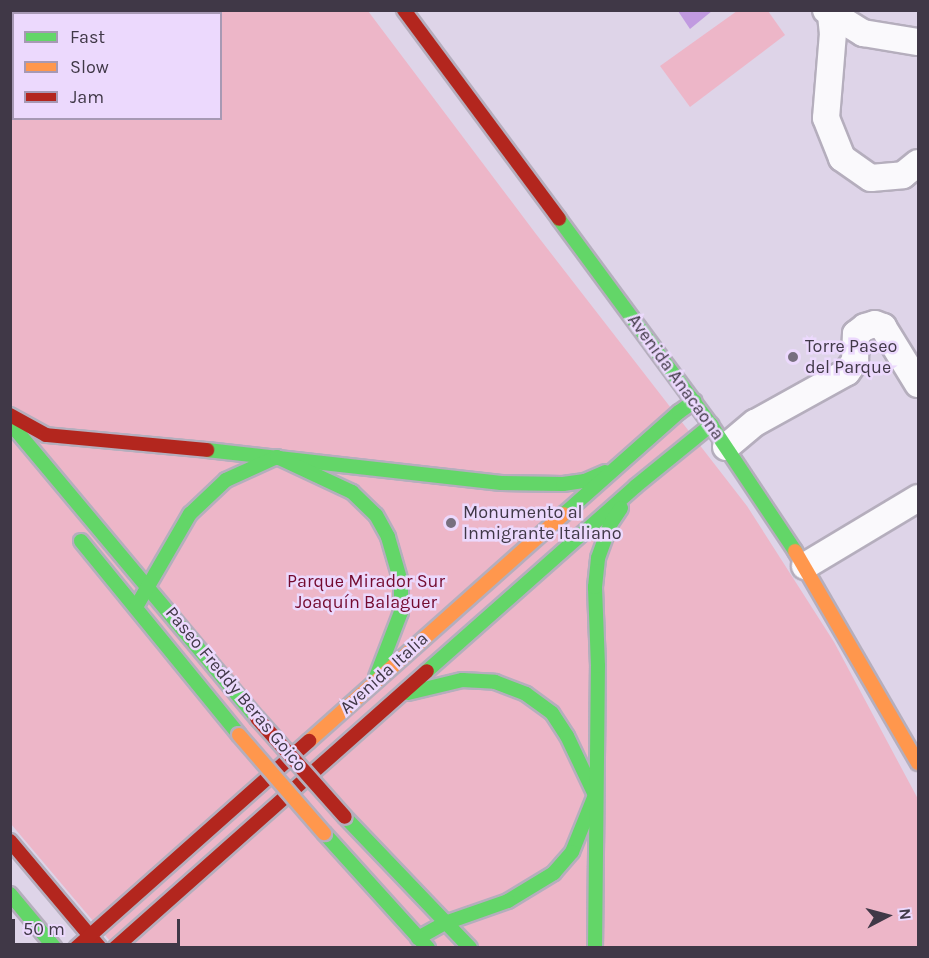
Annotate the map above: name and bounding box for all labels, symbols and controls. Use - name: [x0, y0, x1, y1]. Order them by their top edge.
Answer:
- legend: [12, 12, 222, 120]
- text: Fast: [70, 26, 105, 48]
- text: Slow: [70, 56, 109, 78]
- text: Jam: [70, 86, 104, 108]
- street label: Avenida Anacaona: [623, 310, 729, 444]
- place label: Torre Paseo del Parque: [805, 336, 897, 378]
- marker: Torre Paseo del Parque: [786, 350, 800, 364]
- place label: Monumento al Inmigrante Italiano: [463, 502, 622, 544]
- marker: Monumento al Inmigrante Italiano: [444, 516, 458, 530]
- park label: Parque Mirador Sur Joaquín Balaguer: [287, 571, 445, 614]
- street label: Paseo Freddy Beras Goico: [161, 602, 311, 776]
- street label: Avenida Italia: [335, 628, 433, 718]
- north arrow: [857, 886, 917, 946]
- scale bar: [15, 907, 183, 945]
- text: N: [895, 907, 915, 921]
- text: 50 m: [23, 918, 65, 940]

